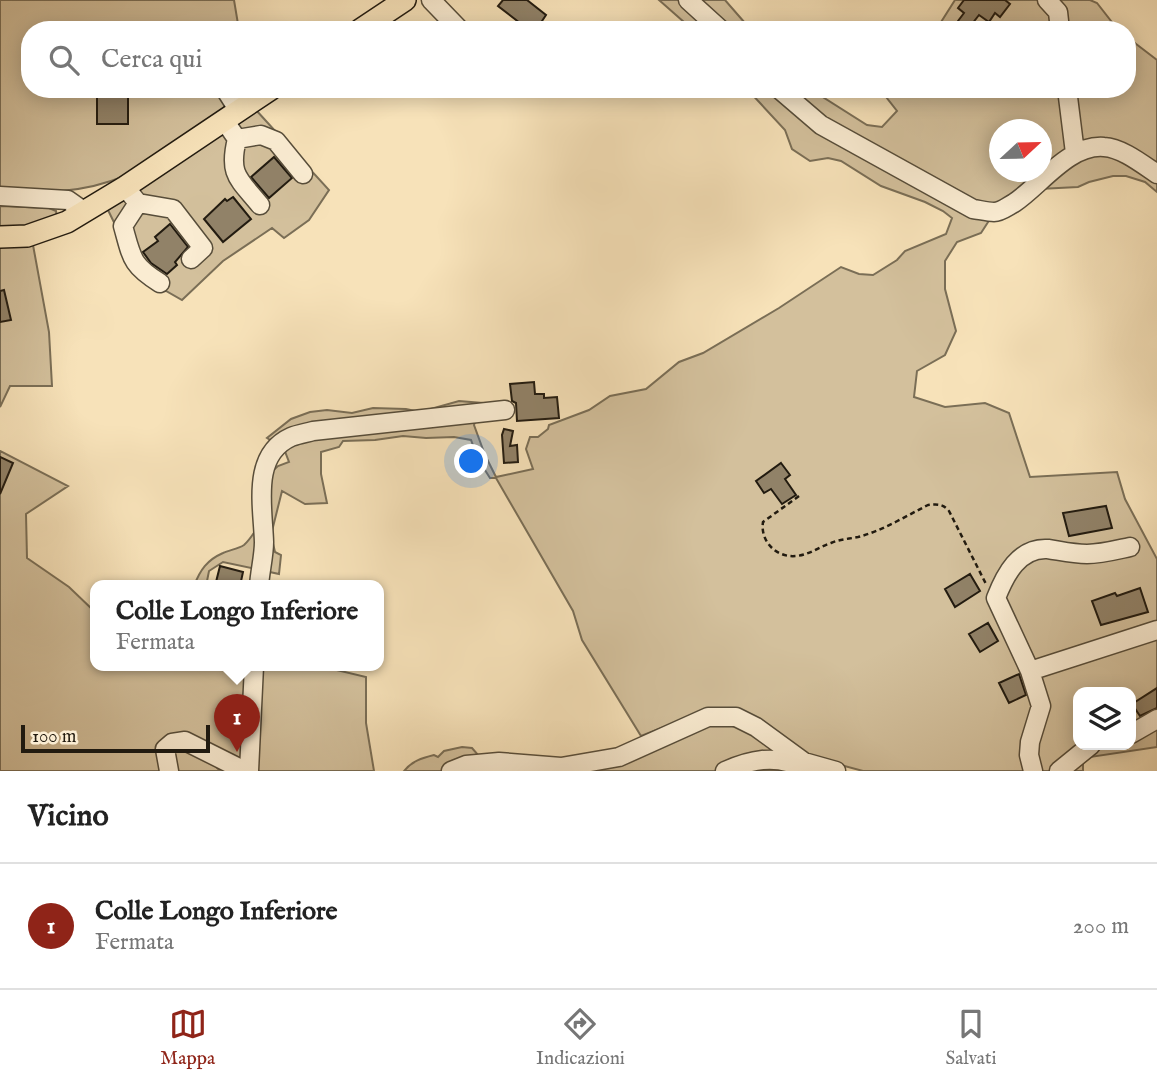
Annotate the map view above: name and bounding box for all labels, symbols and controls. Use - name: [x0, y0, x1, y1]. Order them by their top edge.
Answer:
- search box: [21, 21, 1136, 98]
- icon: search: [45, 41, 83, 79]
- text: Cerca qui: [101, 43, 202, 76]
- north arrow: [989, 119, 1052, 182]
- your location: [454, 444, 488, 478]
- popup: [90, 580, 384, 671]
- text: Colle Longo Inferiore: [116, 595, 358, 628]
- text: Fermata: [116, 628, 195, 657]
- map controls: [1073, 687, 1136, 750]
- button: layers: [1073, 687, 1136, 750]
- pin: 1: [214, 694, 260, 752]
- scale bar: [21, 722, 210, 754]
- text: 100 m: [32, 725, 76, 749]
- text: Vicino: [28, 798, 109, 836]
- text: Colle Longo Inferiore: [95, 895, 338, 928]
- text: 1: [47, 912, 55, 941]
- text: 200 m: [1073, 912, 1129, 941]
- text: Fermata: [95, 928, 174, 957]
- tab: Mappa: [160, 1005, 215, 1071]
- tab: Indicazioni: [536, 1005, 625, 1071]
- tab: Salvati: [946, 1005, 997, 1071]

